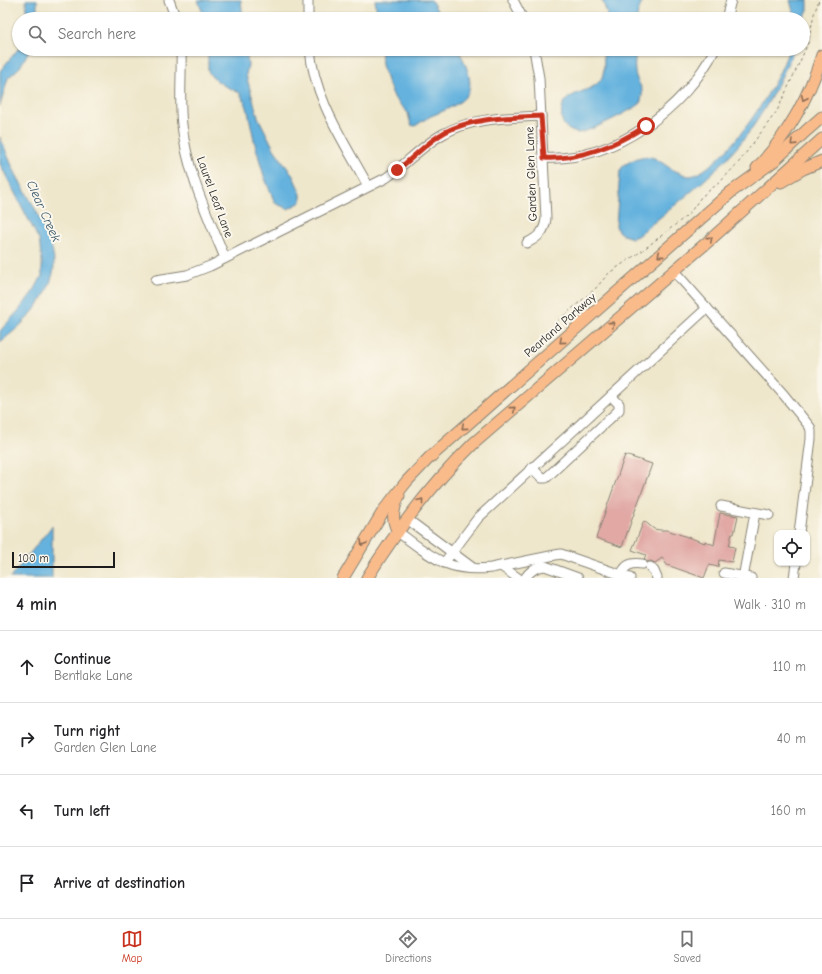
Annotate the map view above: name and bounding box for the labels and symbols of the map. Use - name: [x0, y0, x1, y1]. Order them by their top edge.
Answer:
- one-way arrow: [801, 94, 809, 102]
- route start: [637, 117, 655, 135]
- street label: Garden Glen Lane: [522, 126, 540, 222]
- one-way arrow: [790, 138, 798, 146]
- street label: Laurel Leaf Lane: [194, 155, 236, 239]
- route end: [388, 161, 406, 179]
- water label: Clear Creek: [24, 178, 64, 245]
- one-way arrow: [706, 237, 713, 244]
- one-way arrow: [657, 250, 665, 258]
- street label: Pearland Parkway: [521, 290, 599, 360]
- one-way arrow: [607, 322, 615, 329]
- one-way arrow: [559, 336, 567, 343]
- one-way arrow: [509, 407, 516, 414]
- one-way arrow: [462, 422, 469, 429]
- one-way arrow: [416, 498, 423, 505]
- one-way arrow: [361, 539, 368, 546]
- scale bar: [12, 550, 115, 569]

